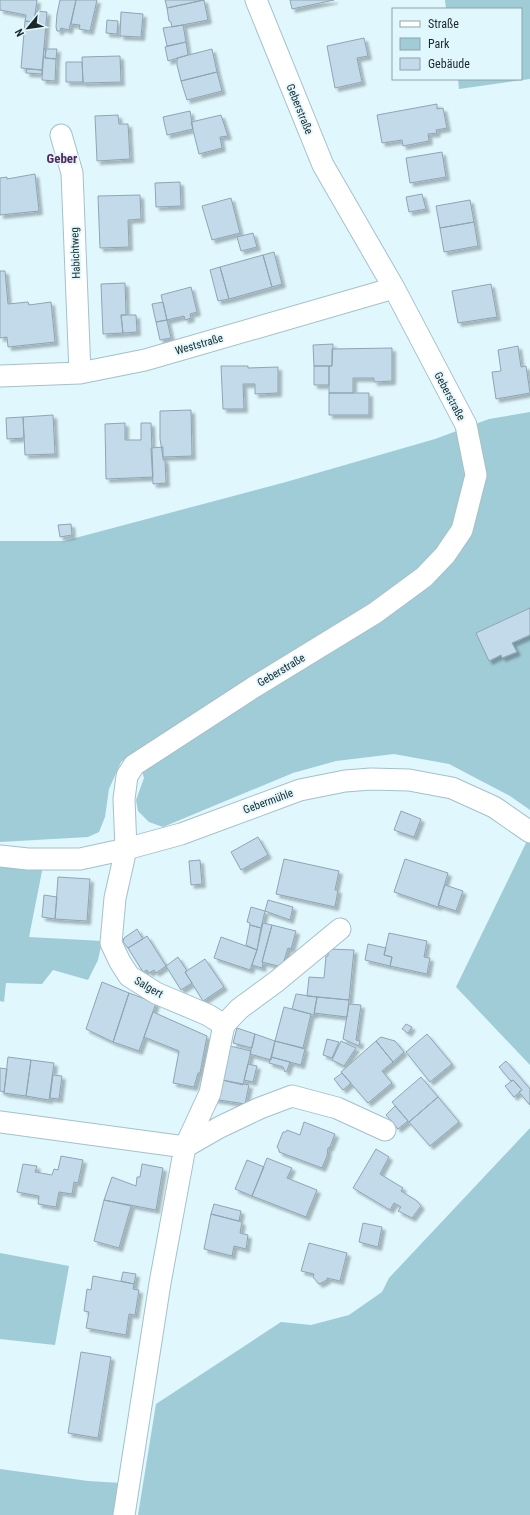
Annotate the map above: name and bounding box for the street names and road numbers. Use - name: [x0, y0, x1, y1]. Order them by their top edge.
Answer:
- street label: Geberstraße: [284, 82, 316, 136]
- street label: Habichtweg: [68, 227, 83, 279]
- street label: Weststraße: [174, 331, 225, 358]
- street label: Geberstraße: [431, 370, 468, 423]
- street label: Geberstraße: [255, 651, 307, 690]
- street label: Gebermühle: [241, 786, 295, 817]
- street label: Salgert: [132, 974, 165, 1001]

